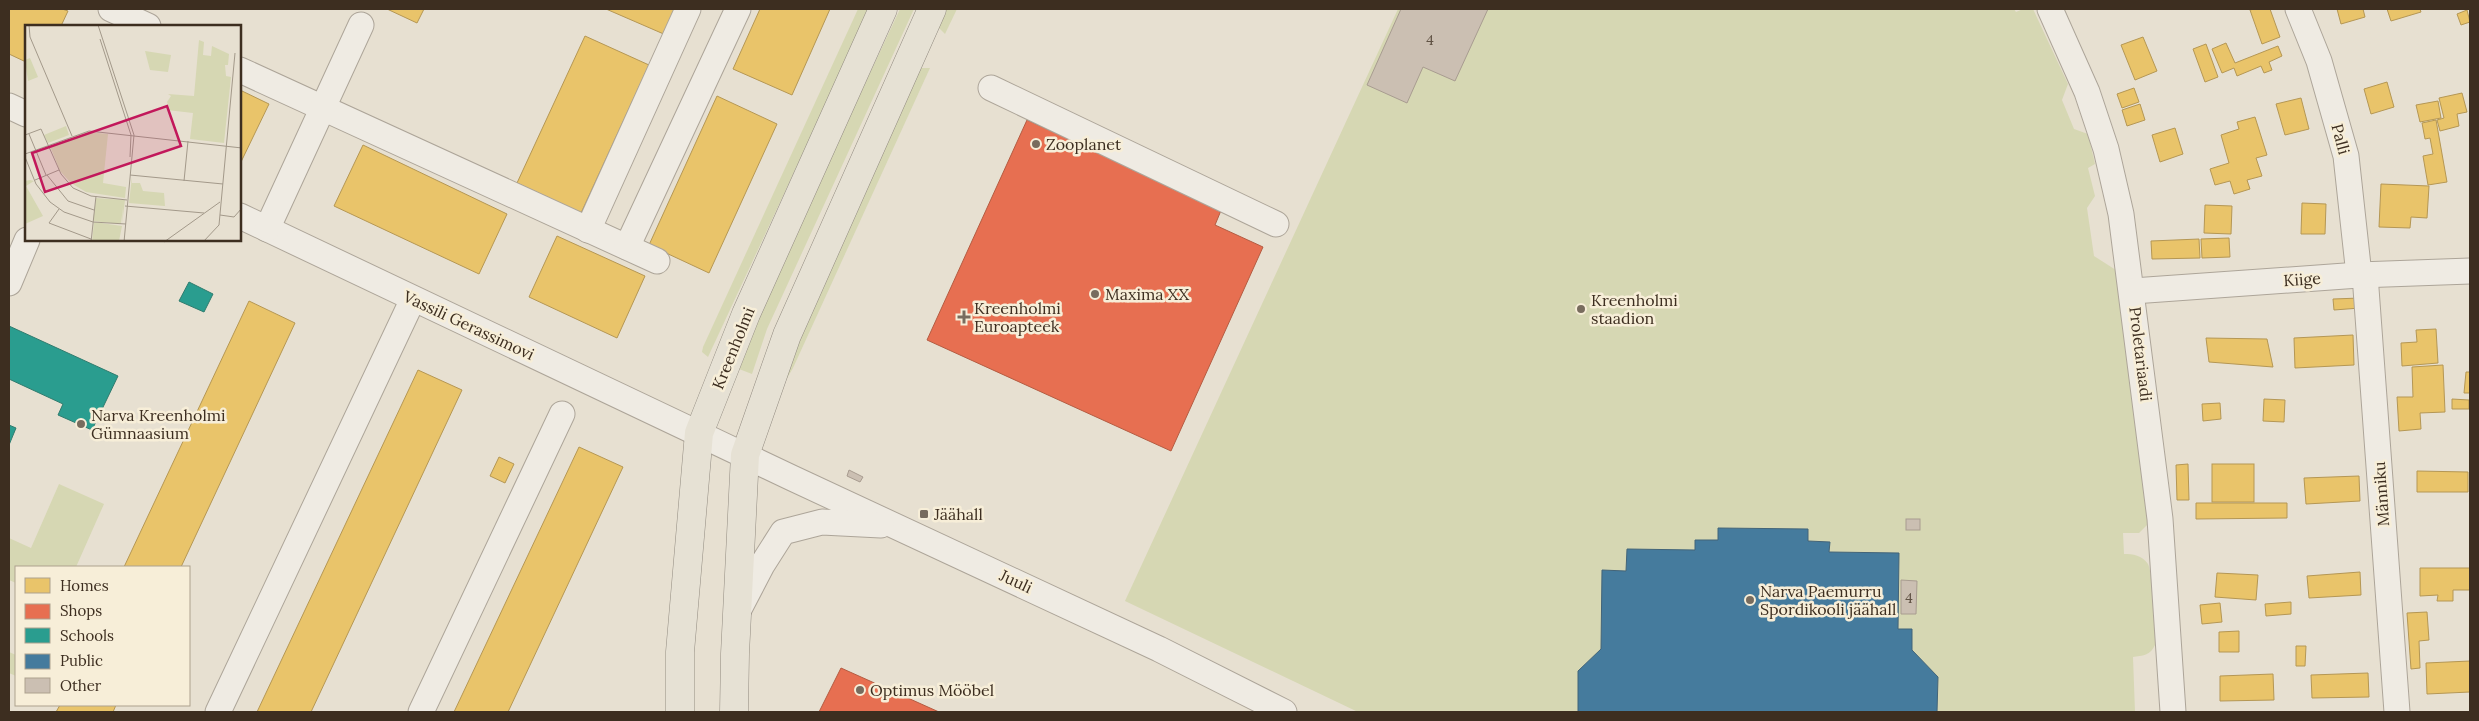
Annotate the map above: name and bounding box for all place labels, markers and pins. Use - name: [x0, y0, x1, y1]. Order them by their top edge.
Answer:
- place label: Zooplanet: [1046, 134, 1122, 154]
- marker: Zooplanet: [1030, 138, 1042, 150]
- place label: Maxima XX: [1105, 284, 1190, 304]
- marker: Maxima XX: [1089, 288, 1101, 300]
- place label: Kreenholmi staadion: [1591, 290, 1678, 328]
- place label: Kreenholmi Euroapteek: [974, 298, 1061, 336]
- marker: Kreenholmi staadion: [1575, 303, 1587, 315]
- marker: Kreenholmi Euroapteek: [958, 311, 970, 323]
- place label: Narva Kreenholmi Gümnaasium: [91, 405, 226, 443]
- marker: Narva Kreenholmi Gümnaasium: [75, 418, 87, 430]
- place label: Jäähall: [933, 504, 983, 524]
- marker: Jäähall: [918, 508, 930, 520]
- place label: Narva Paemurru Spordikooli jäähall: [1760, 581, 1896, 619]
- marker: Narva Paemurru Spordikooli jäähall: [1744, 594, 1756, 606]
- place label: Optimus Mööbel: [870, 680, 994, 700]
- marker: Optimus Mööbel: [854, 684, 866, 696]

